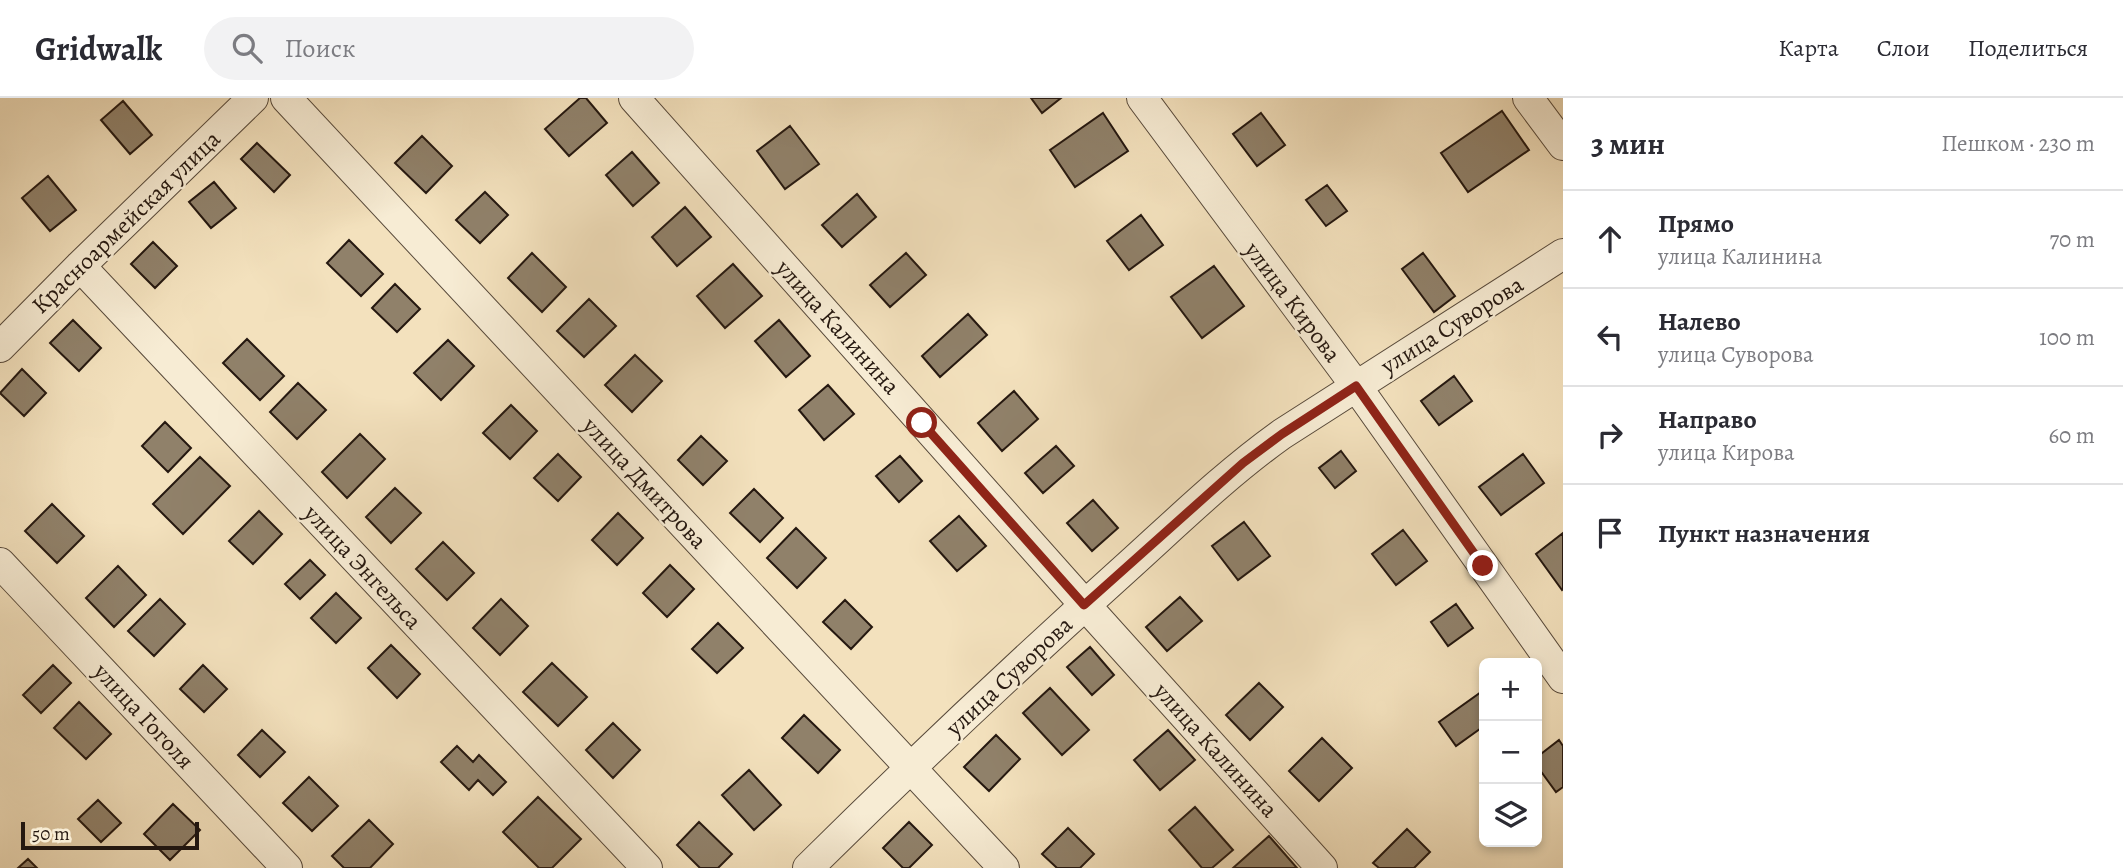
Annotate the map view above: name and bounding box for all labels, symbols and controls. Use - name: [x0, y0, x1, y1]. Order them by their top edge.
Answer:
- search box: [204, 17, 694, 80]
- text: Gridwalk: [35, 26, 162, 71]
- icon: search: [228, 29, 266, 67]
- text: Поиск: [284, 31, 356, 66]
- text: Карта: [1778, 32, 1839, 64]
- text: Слои: [1877, 32, 1930, 64]
- text: Поделиться: [1968, 32, 2088, 64]
- street label: Красноармейская улица: [25, 123, 227, 321]
- text: 3 мин: [1591, 124, 1665, 164]
- text: Пешком · 230 m: [1941, 128, 2095, 159]
- text: Прямо: [1658, 206, 1734, 241]
- icon: ahead: [1591, 220, 1629, 258]
- text: 70 m: [2049, 224, 2095, 255]
- street label: улица Кирова: [1237, 235, 1349, 369]
- text: улица Калинина: [1658, 241, 1822, 272]
- street label: улица Калинина: [768, 252, 907, 401]
- street label: улица Суворова: [1374, 268, 1529, 382]
- text: Налево: [1658, 304, 1741, 339]
- icon: left: [1591, 318, 1629, 356]
- text: 100 m: [2039, 322, 2095, 353]
- text: улица Суворова: [1658, 339, 1814, 370]
- text: Направо: [1658, 402, 1757, 437]
- route start: [906, 407, 937, 438]
- street label: улица Дмитрова: [575, 409, 714, 556]
- icon: right: [1591, 416, 1629, 454]
- text: 60 m: [2048, 420, 2095, 451]
- text: улица Кирова: [1658, 437, 1795, 468]
- street label: улица Энгельса: [296, 497, 429, 636]
- icon: arrive: [1591, 514, 1629, 552]
- text: Пункт назначения: [1658, 516, 1870, 551]
- route end: [1467, 550, 1498, 581]
- street label: улица Суворова: [938, 609, 1079, 744]
- street label: улица Гоголя: [86, 655, 201, 776]
- map controls: [1479, 658, 1542, 847]
- button: +: [1479, 658, 1542, 721]
- street label: улица Калинина: [1146, 675, 1285, 824]
- button: −: [1479, 721, 1542, 784]
- button: layers: [1479, 784, 1542, 847]
- scale bar: [21, 819, 200, 851]
- text: 50 m: [32, 821, 70, 847]

